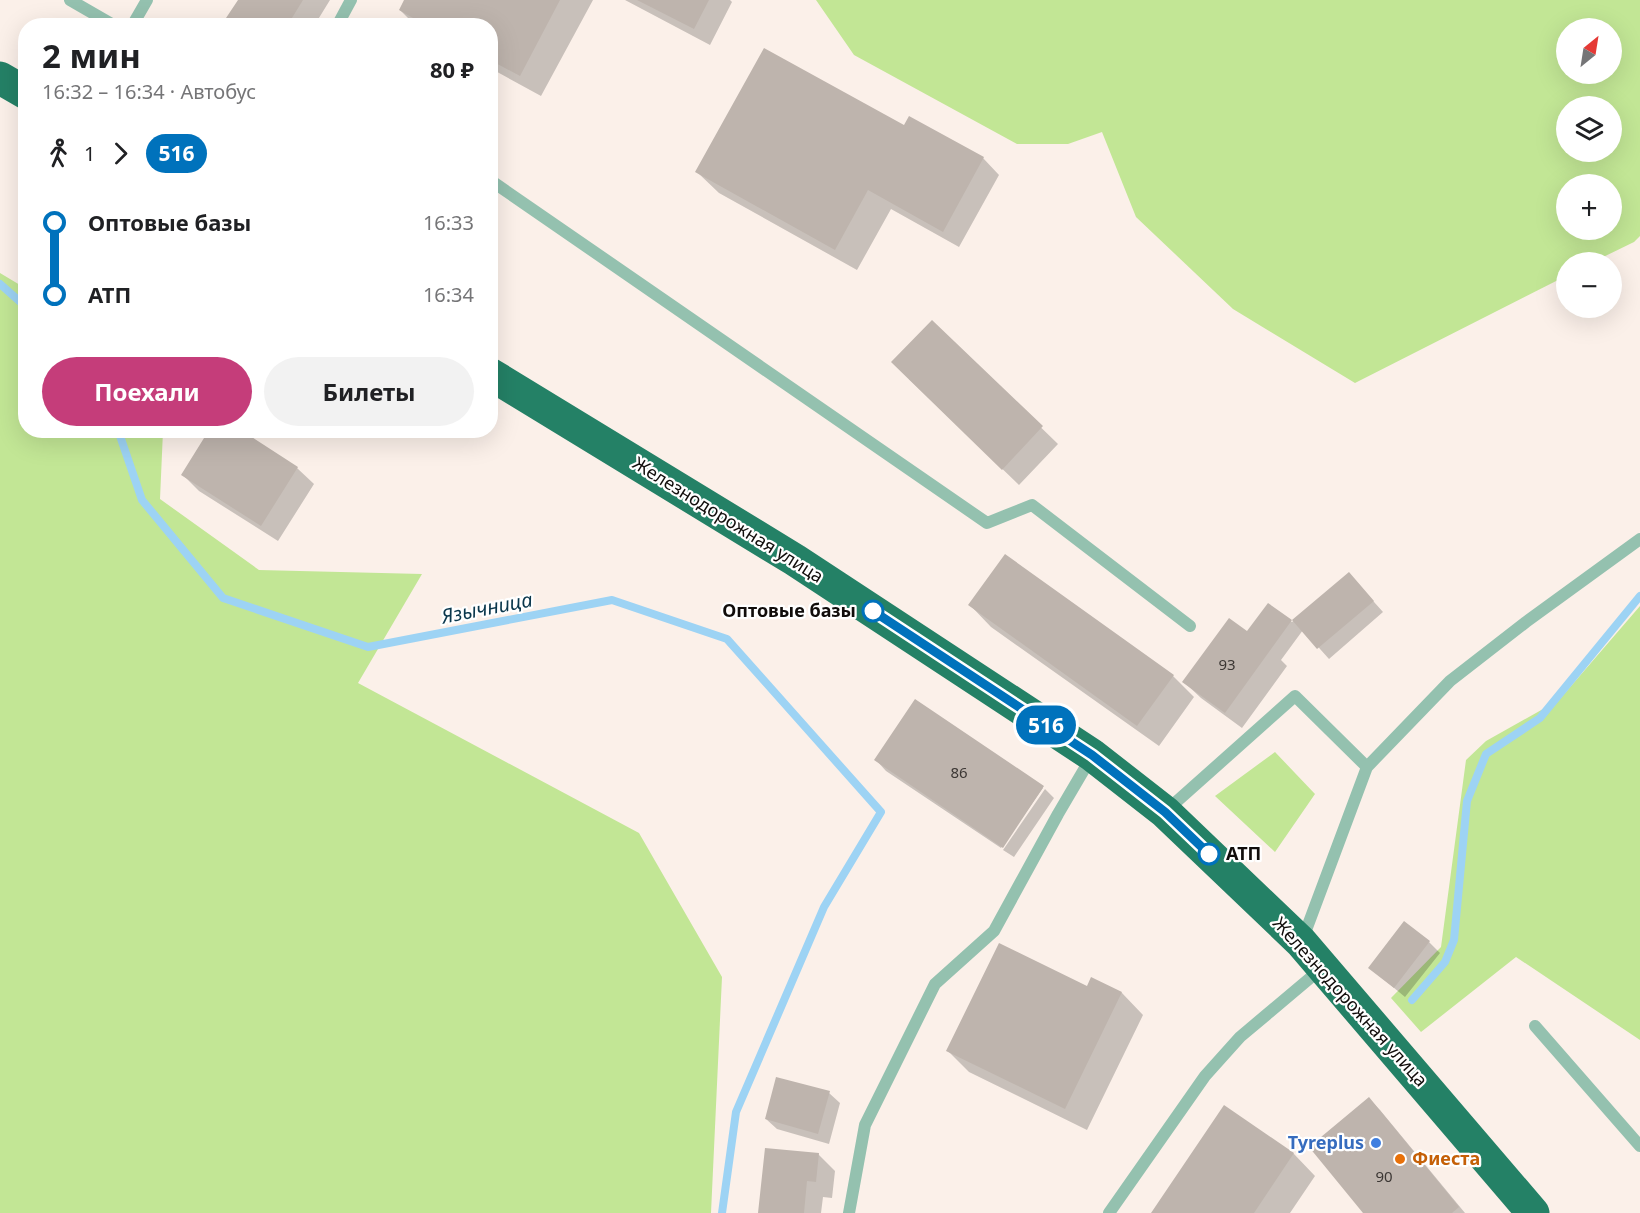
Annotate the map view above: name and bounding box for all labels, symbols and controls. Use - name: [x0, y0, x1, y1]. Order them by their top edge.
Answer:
- north arrow: [1556, 18, 1622, 84]
- map controls: [1556, 18, 1622, 318]
- text: 2 мин: [42, 33, 141, 78]
- text: 80 ₽: [430, 54, 474, 84]
- text: 16:32 – 16:34 · Автобус: [42, 78, 256, 105]
- button: layers: [1556, 96, 1622, 162]
- icon: walk: [42, 137, 75, 170]
- icon: forward: [104, 137, 137, 170]
- text: 516: [158, 139, 195, 167]
- text: 1: [84, 140, 95, 167]
- button: +: [1556, 174, 1622, 240]
- text: Оптовые базы: [88, 207, 251, 237]
- text: 16:33: [423, 209, 474, 236]
- button: −: [1556, 252, 1622, 318]
- text: АТП: [88, 279, 131, 309]
- text: 16:34: [423, 281, 474, 308]
- button: Поехали: [42, 357, 252, 426]
- button: Билеты: [264, 357, 474, 426]
- street label: Железнодорожная улица: [629, 451, 828, 588]
- water label: Язычница: [438, 585, 535, 630]
- place label: Оптовые базы: [722, 598, 856, 622]
- marker: Оптовые базы: [862, 600, 884, 622]
- house number: 93: [1218, 654, 1236, 674]
- line badge: 516: [1012, 706, 1080, 744]
- text: 516: [1028, 711, 1064, 739]
- house number: 86: [950, 762, 968, 782]
- place label: АТП: [1226, 841, 1261, 865]
- marker: АТП: [1198, 843, 1220, 865]
- street label: Железнодорожная улица: [1268, 911, 1433, 1091]
- place label: Tyreplus: [1288, 1130, 1364, 1154]
- marker: Tyreplus: [1369, 1136, 1383, 1150]
- place label: Фиеста: [1412, 1146, 1480, 1170]
- marker: Фиеста: [1393, 1152, 1407, 1166]
- house number: 90: [1375, 1166, 1393, 1186]

